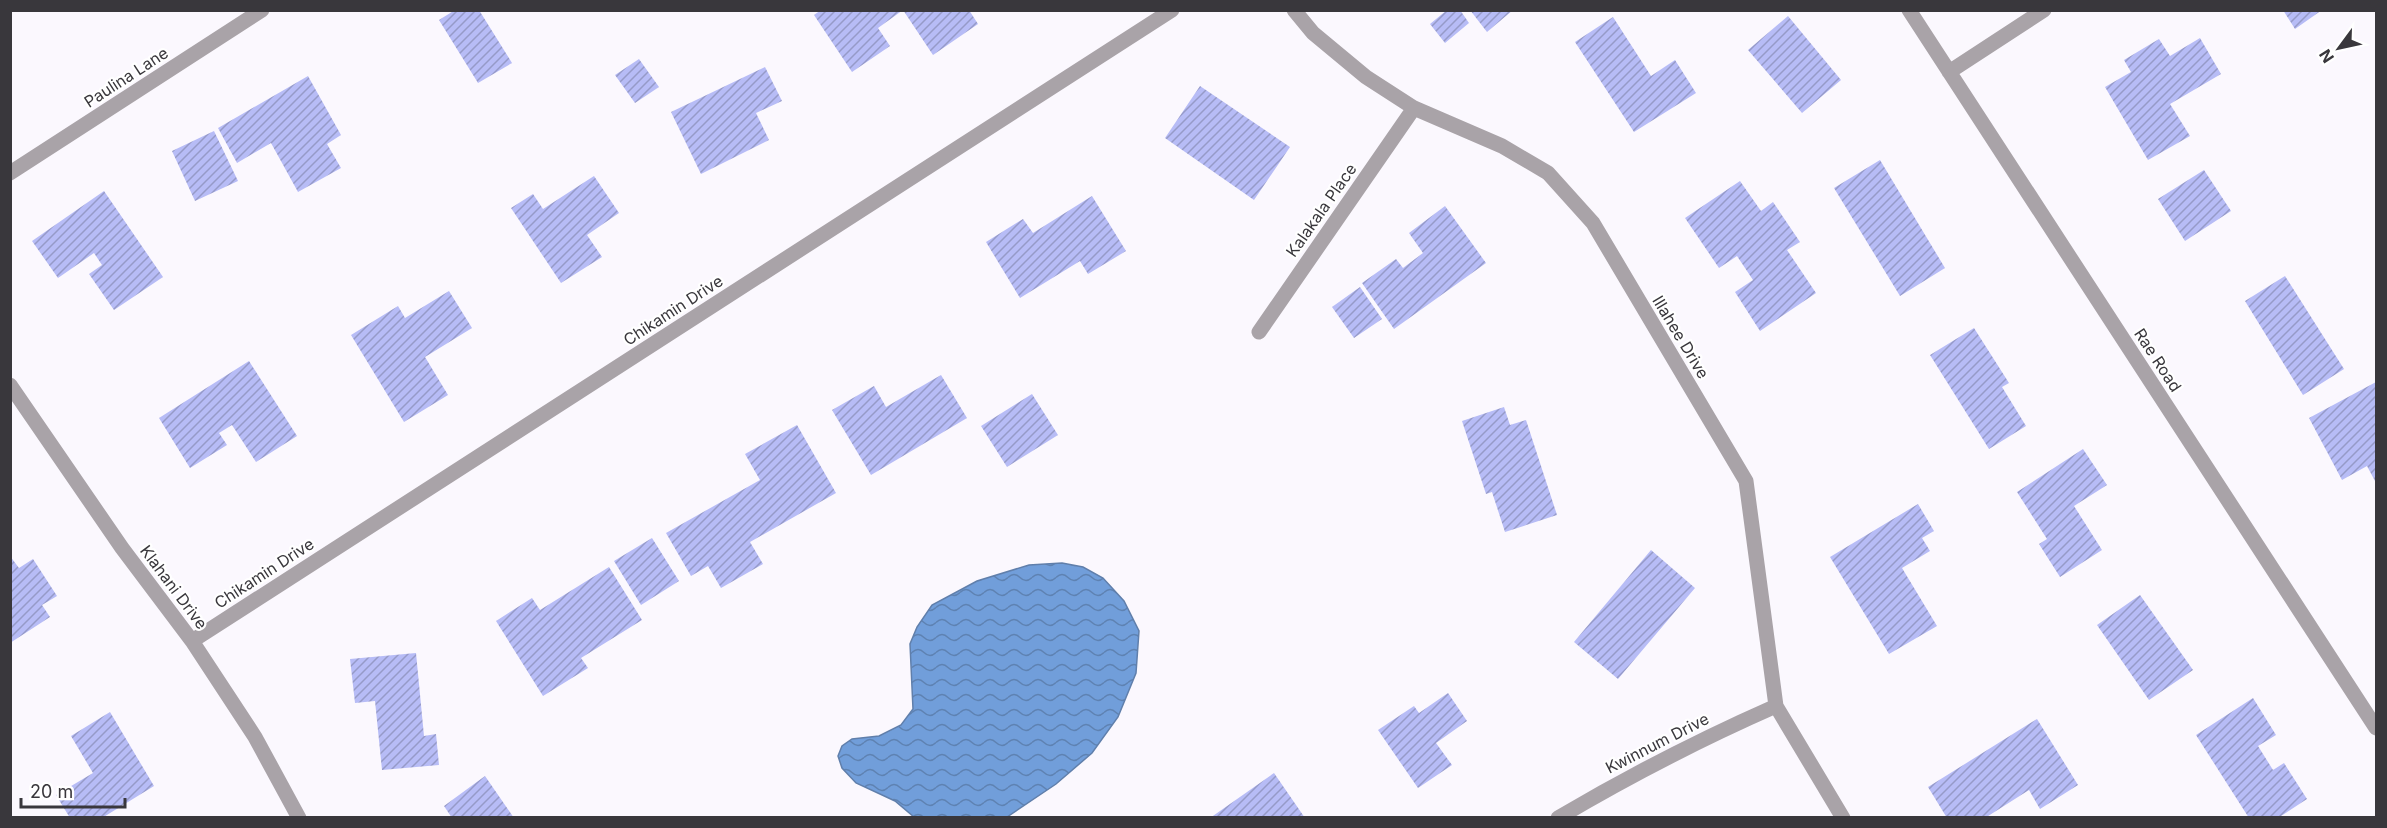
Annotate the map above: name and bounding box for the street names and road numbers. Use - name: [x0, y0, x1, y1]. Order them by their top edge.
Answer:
- street label: Paulina Lane: [80, 42, 172, 112]
- street label: Kalakala Place: [1281, 160, 1361, 260]
- street label: Chikamin Drive: [620, 270, 726, 350]
- street label: Illahee Drive: [1648, 292, 1714, 382]
- street label: Rae Road: [2130, 325, 2186, 395]
- street label: Chikamin Drive: [211, 533, 317, 613]
- street label: Klahani Drive: [136, 541, 212, 633]
- street label: Kwinnum Drive: [1602, 708, 1712, 778]

